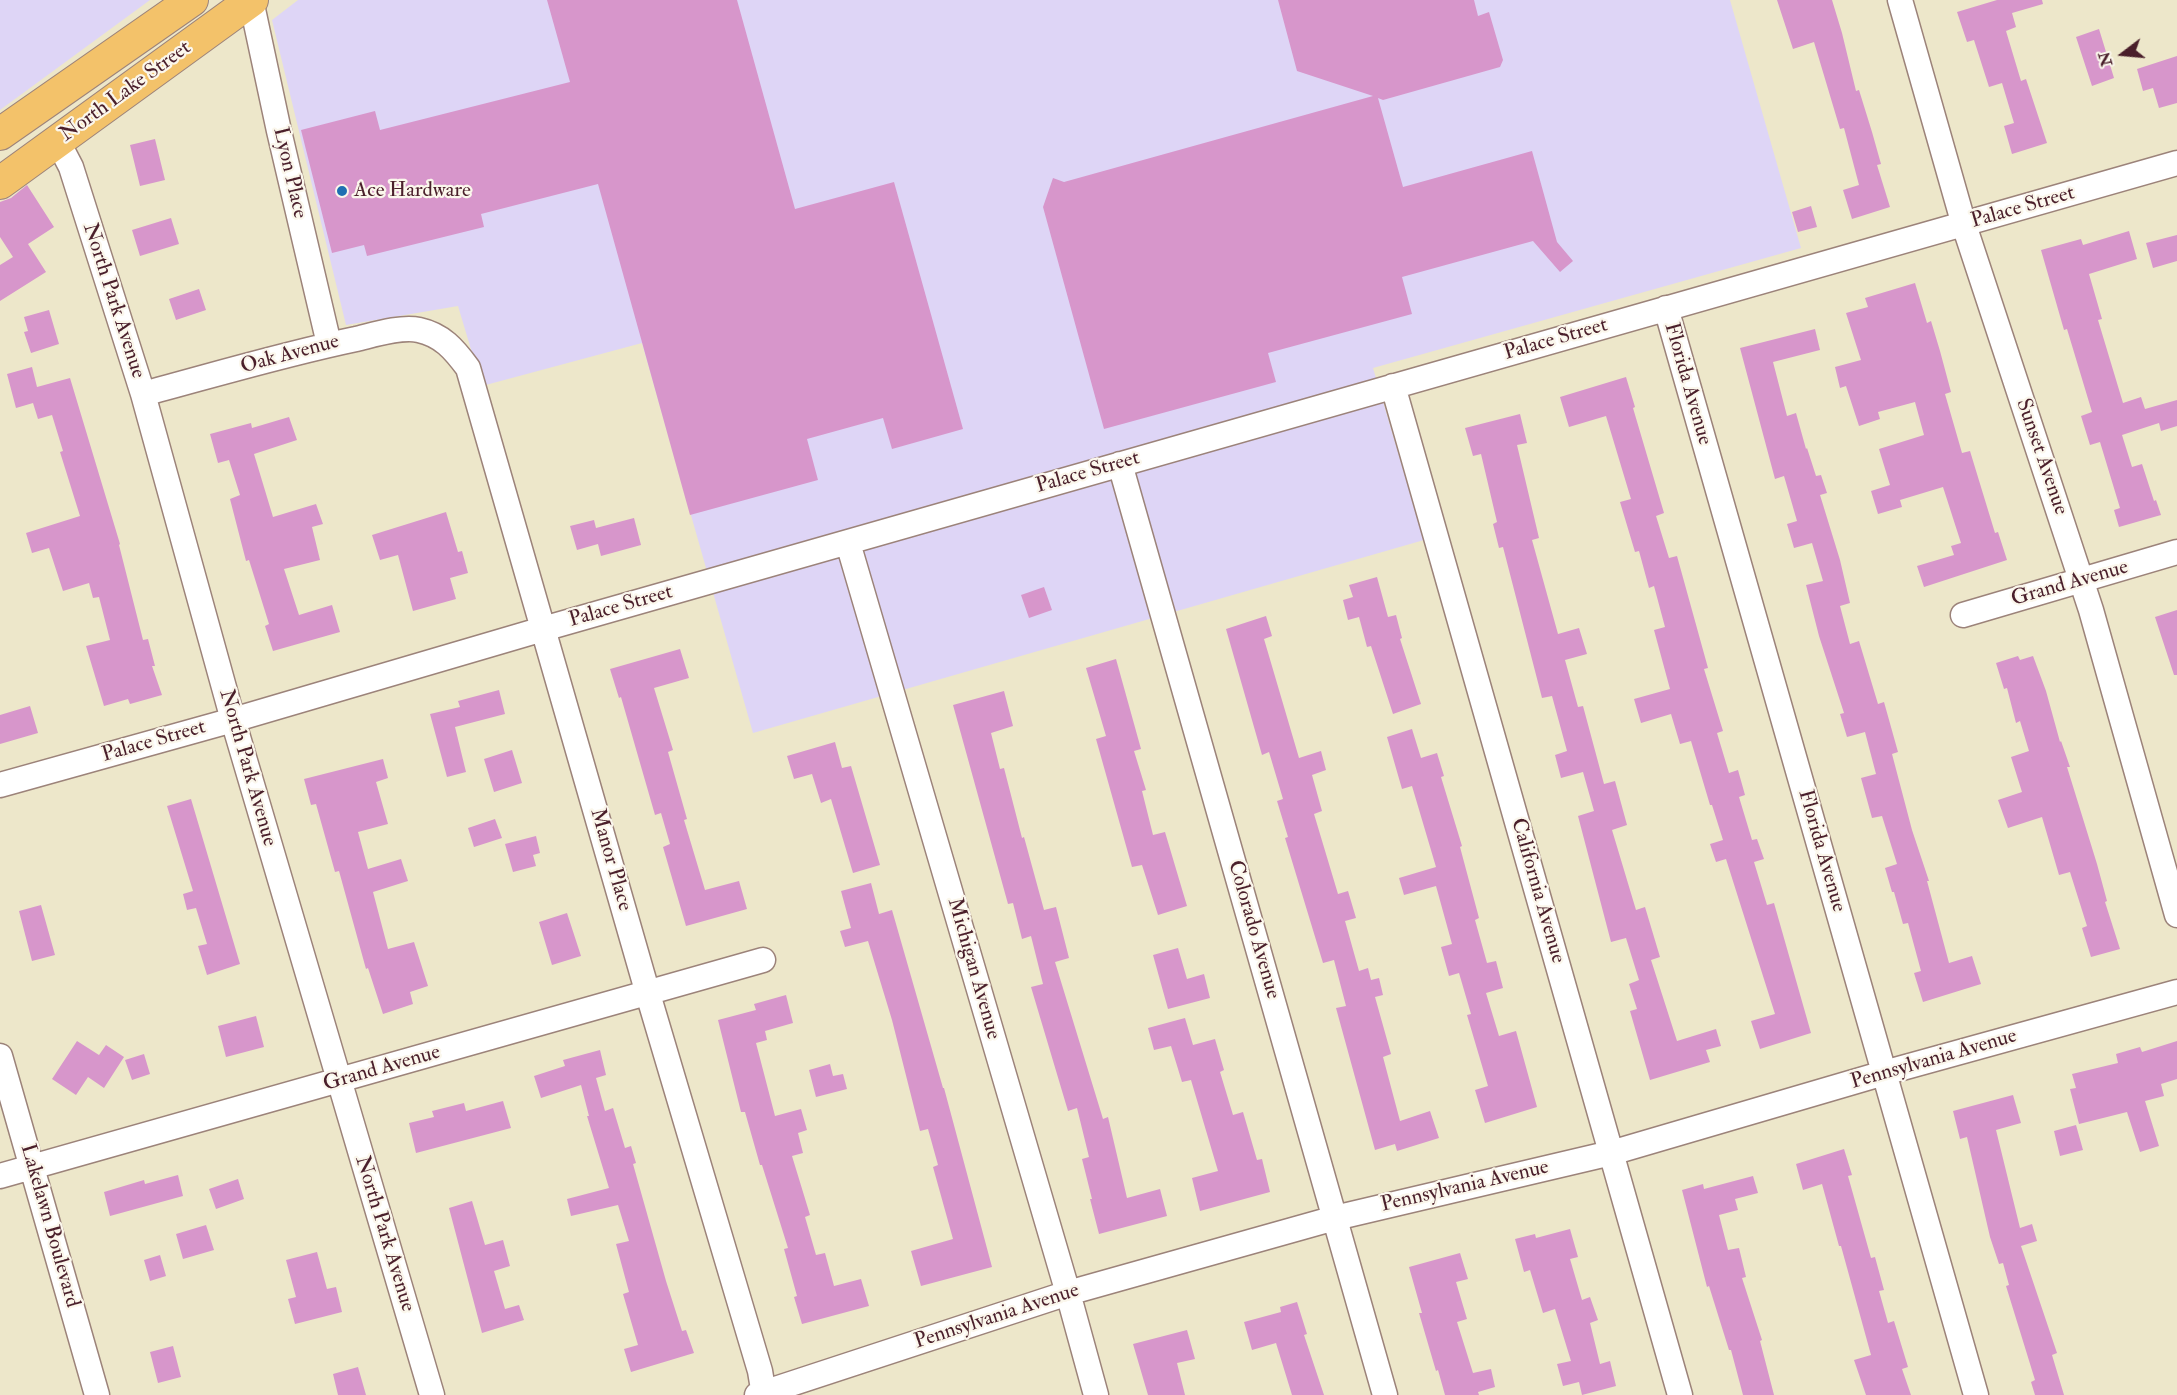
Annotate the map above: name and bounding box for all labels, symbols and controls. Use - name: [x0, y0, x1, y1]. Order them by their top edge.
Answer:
- north arrow: [2093, 24, 2153, 84]
- street label: North Lake Street: [56, 36, 196, 148]
- text: N: [2094, 49, 2117, 69]
- street label: Lyon Place: [266, 125, 312, 221]
- place label: Ace Hardware: [354, 178, 471, 204]
- street label: Palace Street: [1968, 181, 2078, 235]
- marker: Ace Hardware: [335, 184, 349, 198]
- street label: North Park Avenue: [76, 220, 150, 382]
- street label: Palace Street: [1501, 313, 1611, 367]
- street label: Florida Avenue: [1658, 320, 1716, 448]
- street label: Oak Avenue: [238, 330, 342, 380]
- street label: Sunset Avenue: [2009, 396, 2073, 518]
- street label: Palace Street: [1033, 446, 1143, 500]
- street label: Grand Avenue: [2009, 555, 2131, 613]
- street label: Palace Street: [566, 580, 676, 634]
- street label: North Park Avenue: [213, 687, 281, 849]
- street label: Palace Street: [99, 715, 209, 769]
- street label: Florida Avenue: [1792, 787, 1850, 915]
- street label: Manor Place: [583, 806, 637, 914]
- street label: California Avenue: [1504, 816, 1570, 966]
- street label: Colorado Avenue: [1221, 858, 1285, 1002]
- street label: Michigan Avenue: [941, 895, 1005, 1043]
- street label: Pennsylvania Avenue: [1848, 1024, 2020, 1096]
- street label: Grand Avenue: [321, 1040, 443, 1098]
- street label: Lakelawn Boulevard: [14, 1141, 84, 1311]
- street label: North Park Avenue: [348, 1153, 420, 1315]
- street label: Pennsylvania Avenue: [1379, 1155, 1551, 1219]
- street label: Pennsylvania Avenue: [911, 1278, 1083, 1356]

